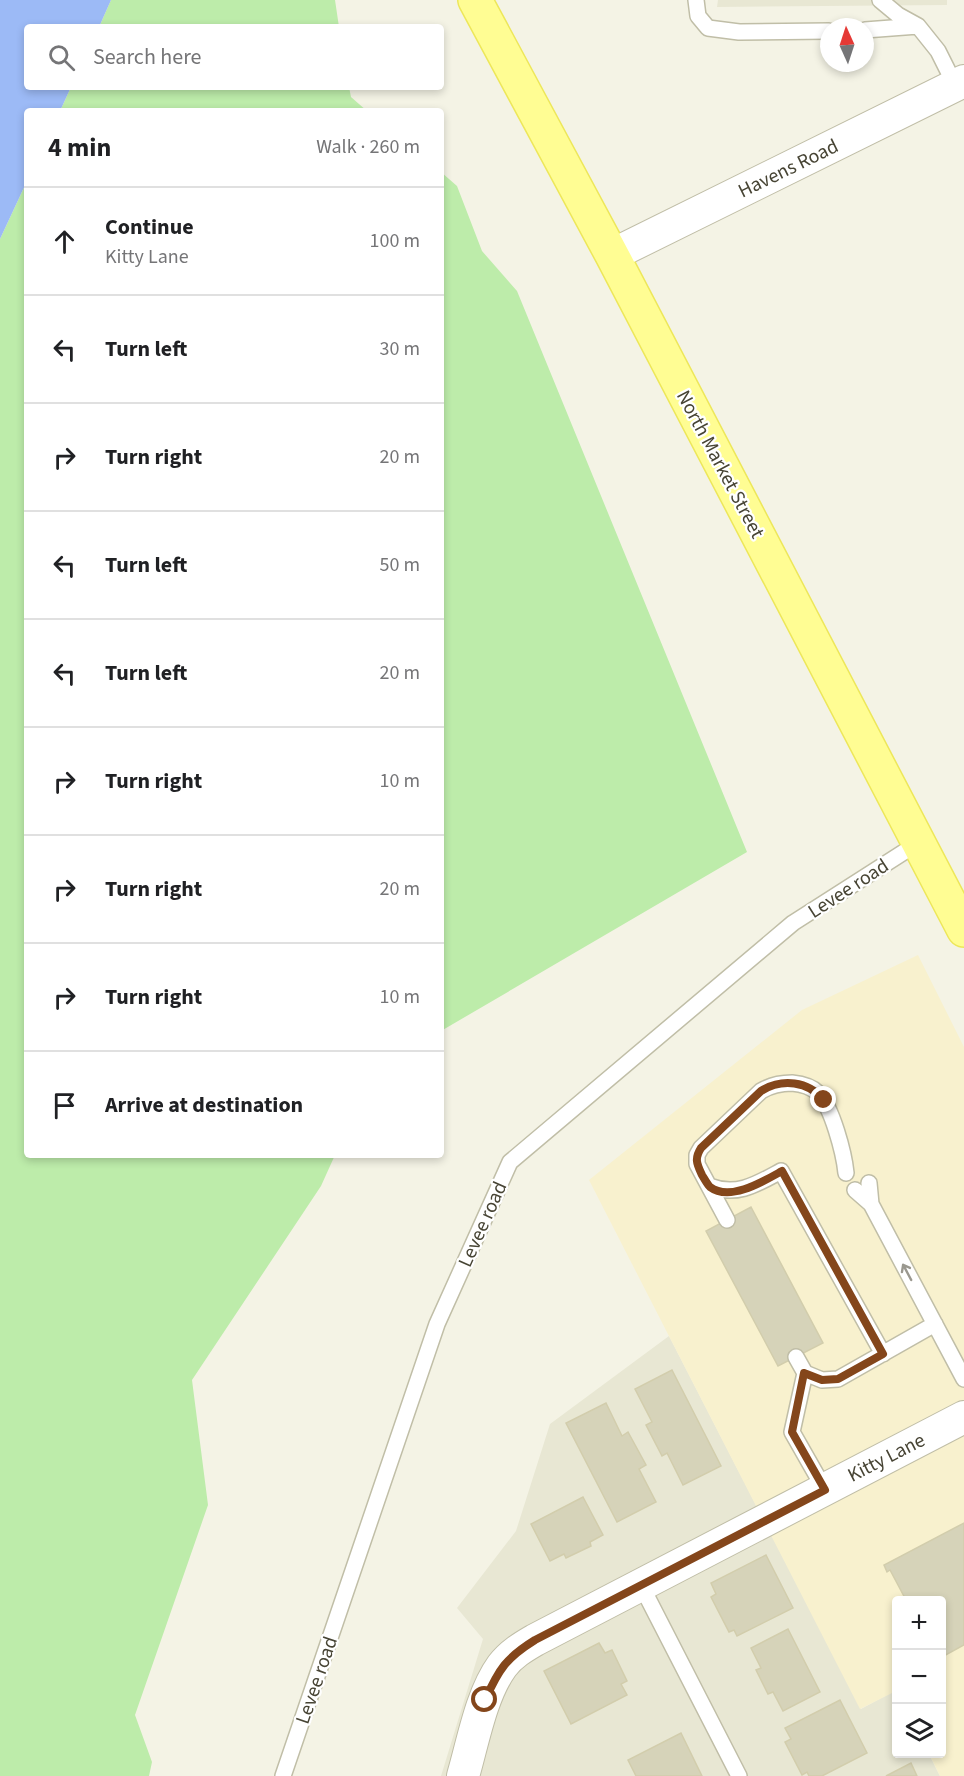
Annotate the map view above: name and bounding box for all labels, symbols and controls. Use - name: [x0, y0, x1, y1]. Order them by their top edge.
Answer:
- north arrow: [820, 18, 874, 72]
- search box: [24, 24, 444, 90]
- icon: search: [45, 41, 78, 74]
- text: Search here: [93, 41, 201, 73]
- text: 4 min: [48, 129, 111, 166]
- text: Walk · 260 m: [316, 133, 420, 161]
- street label: Havens Road: [734, 133, 843, 205]
- text: Continue: [105, 211, 194, 243]
- icon: ahead: [48, 225, 81, 258]
- text: 100 m: [370, 227, 420, 255]
- text: Kitty Lane: [105, 243, 189, 271]
- icon: left: [48, 333, 81, 366]
- text: Turn left: [105, 333, 187, 365]
- text: 30 m: [380, 335, 420, 363]
- street label: North Market Street: [669, 385, 771, 544]
- icon: right: [48, 441, 81, 474]
- text: Turn right: [105, 441, 202, 473]
- text: 20 m: [380, 443, 420, 471]
- icon: left: [48, 549, 81, 582]
- text: Turn left: [105, 549, 187, 581]
- text: 50 m: [380, 551, 420, 579]
- icon: left: [48, 657, 81, 690]
- text: Turn left: [105, 657, 187, 689]
- text: 20 m: [380, 659, 420, 687]
- icon: right: [48, 765, 81, 798]
- text: Turn right: [105, 765, 202, 797]
- text: 10 m: [380, 767, 420, 795]
- street label: Levee road: [803, 852, 894, 925]
- icon: right: [48, 873, 81, 906]
- text: Turn right: [105, 873, 202, 905]
- text: 20 m: [380, 875, 420, 903]
- icon: right: [48, 981, 81, 1014]
- text: Turn right: [105, 981, 202, 1013]
- text: 10 m: [380, 983, 420, 1011]
- route end: [810, 1086, 836, 1112]
- icon: arrive: [48, 1089, 81, 1122]
- text: Arrive at destination: [105, 1089, 303, 1121]
- street label: Levee road: [452, 1177, 514, 1272]
- one-way arrow: [901, 1264, 913, 1281]
- street label: Kitty Lane: [843, 1426, 930, 1489]
- map controls: [892, 1596, 946, 1758]
- button: +: [892, 1596, 946, 1650]
- street label: Levee road: [289, 1633, 345, 1728]
- button: −: [892, 1650, 946, 1704]
- route start: [471, 1686, 497, 1712]
- button: layers: [892, 1704, 946, 1758]

